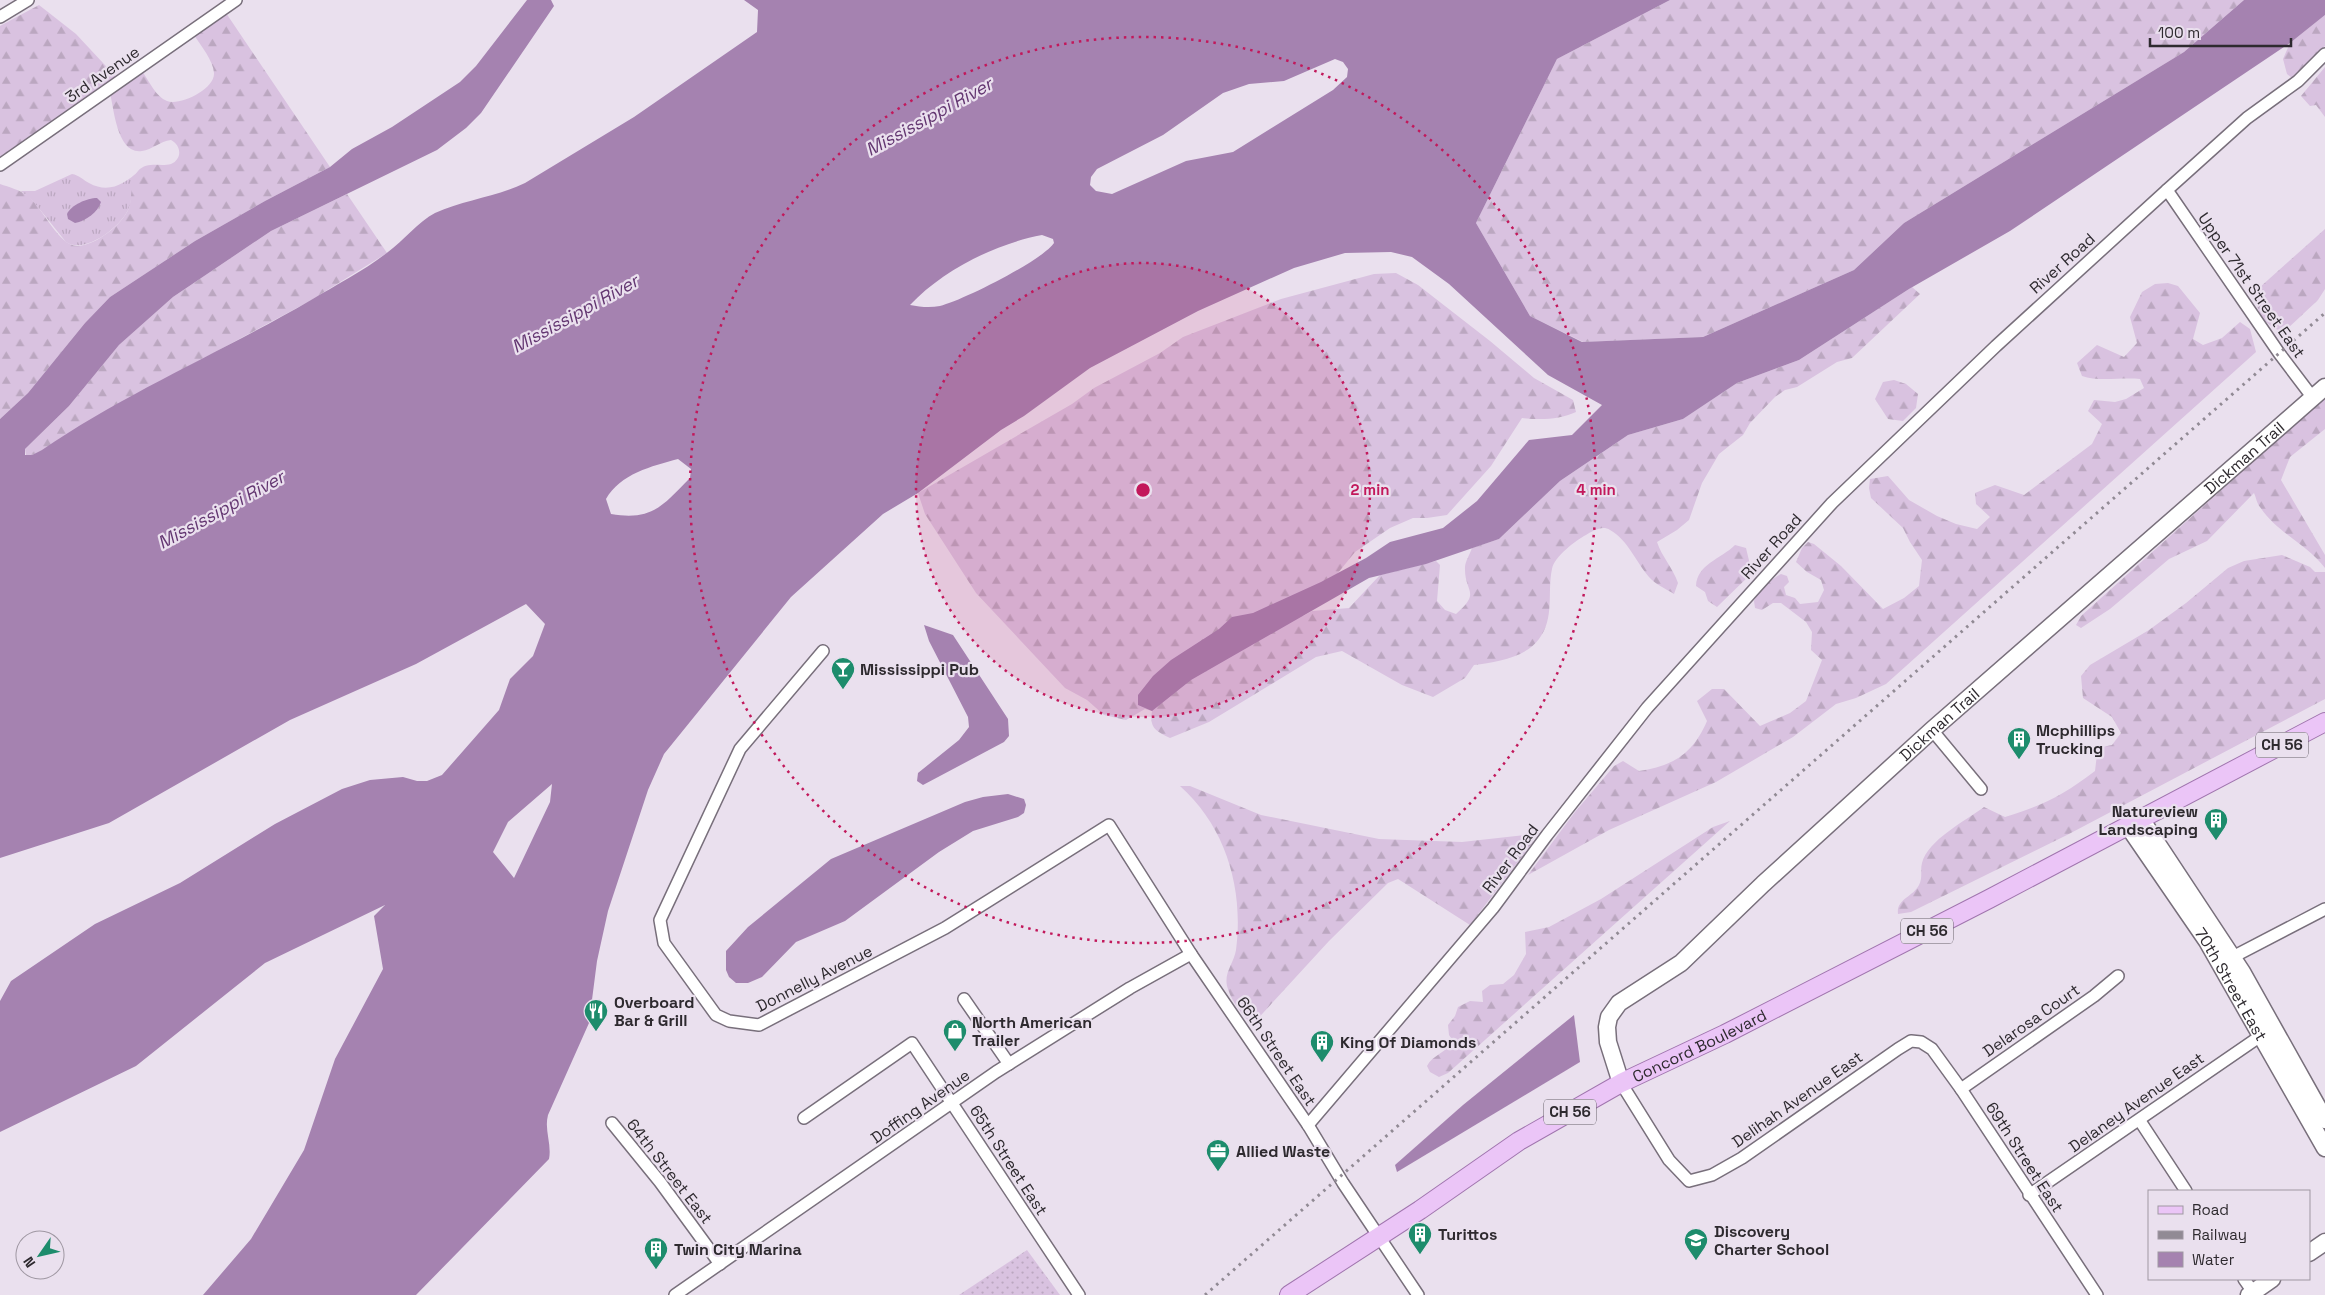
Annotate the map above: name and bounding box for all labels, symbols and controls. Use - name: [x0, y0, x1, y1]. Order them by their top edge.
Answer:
- scale bar: [2150, 15, 2291, 47]
- text: 100 m: [2158, 23, 2200, 42]
- street label: 3rd Avenue: [61, 41, 144, 108]
- water label: Mississippi River: [861, 71, 998, 161]
- street label: Upper 71st Street East: [2193, 208, 2310, 362]
- street label: River Road: [2025, 228, 2100, 298]
- water label: Mississippi River: [507, 268, 644, 358]
- street label: Dickman Trail: [2200, 417, 2289, 499]
- water label: Mississippi River: [153, 464, 290, 554]
- text: 2 min: [1351, 480, 1389, 499]
- text: 4 min: [1576, 480, 1616, 499]
- centre of rings: [1134, 481, 1152, 499]
- street label: River Road: [1736, 509, 1806, 584]
- bar icon: Mississippi Pub: [830, 656, 856, 690]
- place label: Mississippi Pub: [860, 659, 979, 680]
- street label: Dickman Trail: [1895, 683, 1984, 766]
- place label: Mcphillips Trucking: [2036, 720, 2115, 759]
- building icon: Mcphillips Trucking: [2006, 726, 2032, 760]
- road number: CH 56: [2256, 732, 2308, 758]
- place label: Natureview Landscaping: [2098, 801, 2198, 840]
- building icon: Natureview Landscaping: [2203, 807, 2229, 841]
- street label: River Road: [1478, 820, 1543, 897]
- road number: CH 56: [1901, 918, 1953, 944]
- street label: 70th Street East: [2190, 924, 2272, 1045]
- street label: Donnelly Avenue: [753, 940, 876, 1017]
- street label: Delarosa Court: [1979, 979, 2084, 1062]
- place label: Overboard Bar & Grill: [614, 992, 694, 1031]
- street label: 66th Street East: [1232, 993, 1321, 1110]
- restaurant icon: Overboard Bar & Grill: [583, 998, 609, 1032]
- street label: Concord Boulevard: [1629, 1005, 1770, 1087]
- place label: North American Trailer: [972, 1012, 1092, 1051]
- shop icon: North American Trailer: [942, 1018, 968, 1052]
- building icon: King Of Diamonds: [1309, 1029, 1335, 1063]
- place label: King Of Diamonds: [1340, 1032, 1476, 1053]
- street label: Delihah Avenue East: [1728, 1046, 1867, 1152]
- street label: Delaney Avenue East: [2065, 1048, 2208, 1157]
- street label: Doffing Avenue: [867, 1064, 974, 1148]
- street label: 69th Street East: [1981, 1098, 2068, 1217]
- road number: CH 56: [1544, 1100, 1596, 1124]
- street label: 65th Street East: [965, 1101, 1052, 1219]
- street label: 64th Street East: [622, 1114, 717, 1228]
- office icon: Allied Waste: [1205, 1138, 1231, 1172]
- place label: Allied Waste: [1236, 1141, 1330, 1162]
- legend: [2148, 1190, 2310, 1280]
- text: Road: [2192, 1200, 2229, 1219]
- building icon: Turittos: [1407, 1221, 1433, 1255]
- place label: Discovery Charter School: [1714, 1221, 1829, 1260]
- place label: Turittos: [1438, 1224, 1497, 1245]
- text: Railway: [2192, 1225, 2247, 1244]
- school or university icon: Discovery Charter School: [1683, 1227, 1709, 1261]
- north arrow: [15, 1230, 65, 1280]
- building icon: Twin City Marina: [643, 1236, 669, 1270]
- place label: Twin City Marina: [674, 1239, 802, 1260]
- text: Water: [2192, 1250, 2235, 1269]
- text: N: [19, 1253, 39, 1271]

